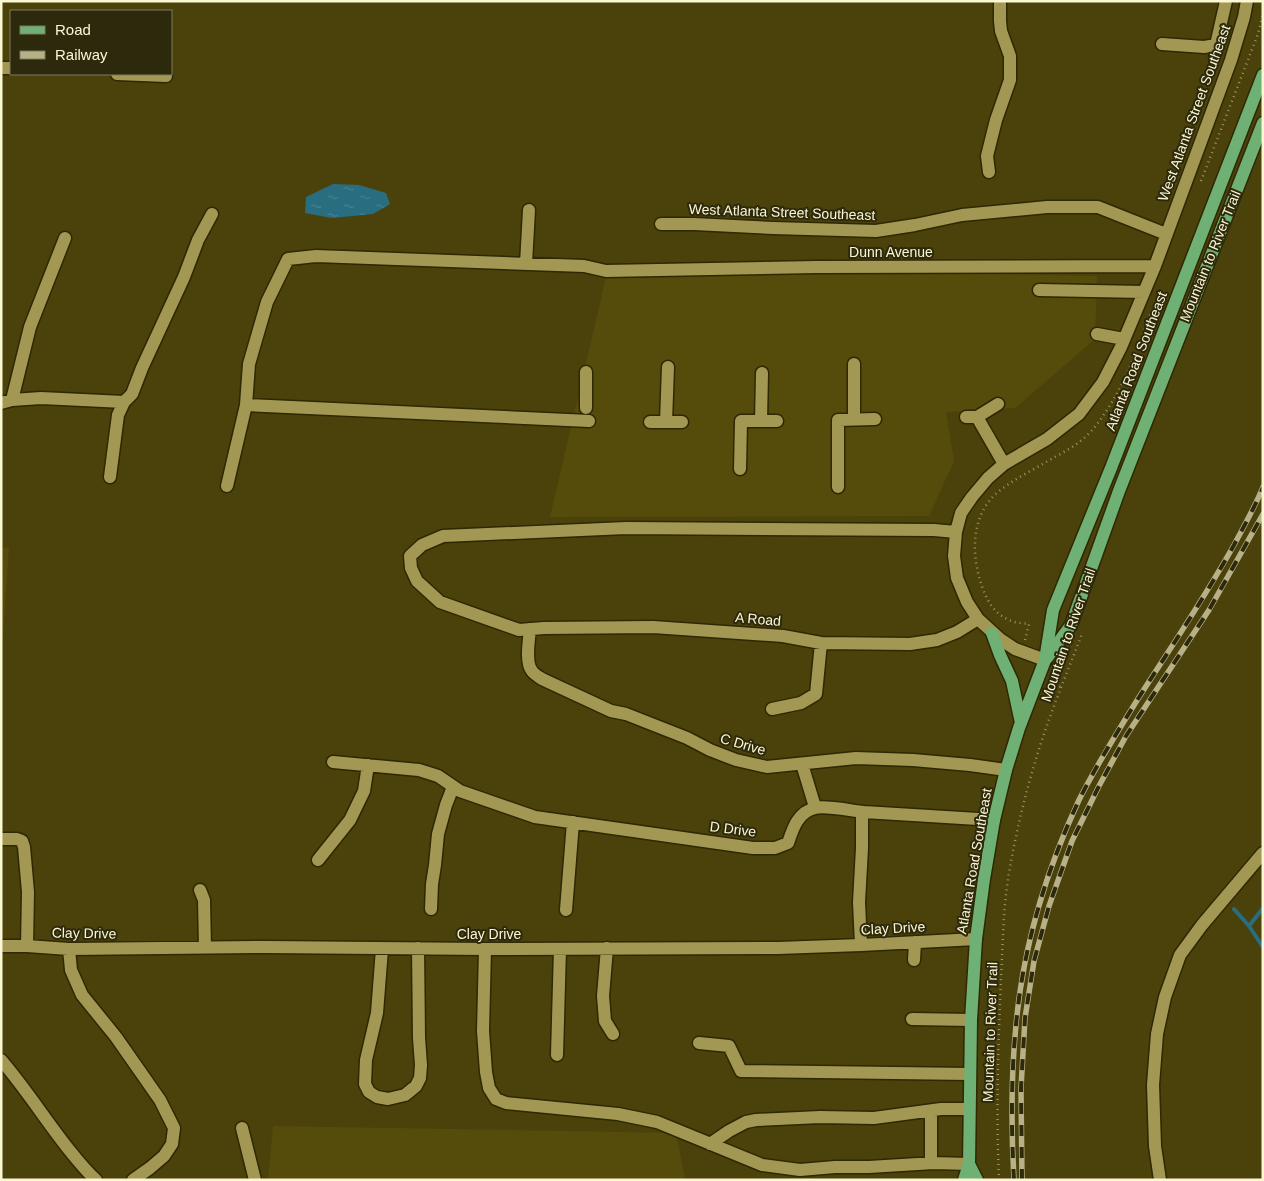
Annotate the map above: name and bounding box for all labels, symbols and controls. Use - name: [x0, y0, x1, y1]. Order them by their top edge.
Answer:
- legend: [10, 10, 172, 75]
- text: Road: [55, 21, 91, 38]
- street label: West Atlanta Street Southeast: [1155, 23, 1233, 203]
- text: Railway: [55, 46, 108, 63]
- street label: Mountain to River Trail: [1176, 188, 1244, 324]
- street label: West Atlanta Street Southeast: [689, 201, 876, 223]
- street label: Dunn Avenue: [849, 244, 933, 260]
- street label: Atlanta Road Southeast: [1102, 289, 1170, 433]
- street label: Mountain to River Trail: [1038, 566, 1098, 704]
- street label: A Road: [734, 609, 782, 629]
- street label: C Drive: [718, 730, 768, 758]
- street label: Atlanta Road Southeast: [953, 787, 995, 935]
- street label: D Drive: [709, 818, 757, 840]
- street label: Clay Drive: [860, 918, 926, 938]
- street label: Clay Drive: [52, 924, 117, 942]
- street label: Clay Drive: [457, 926, 521, 942]
- street label: Mountain to River Trail: [980, 962, 1000, 1102]

